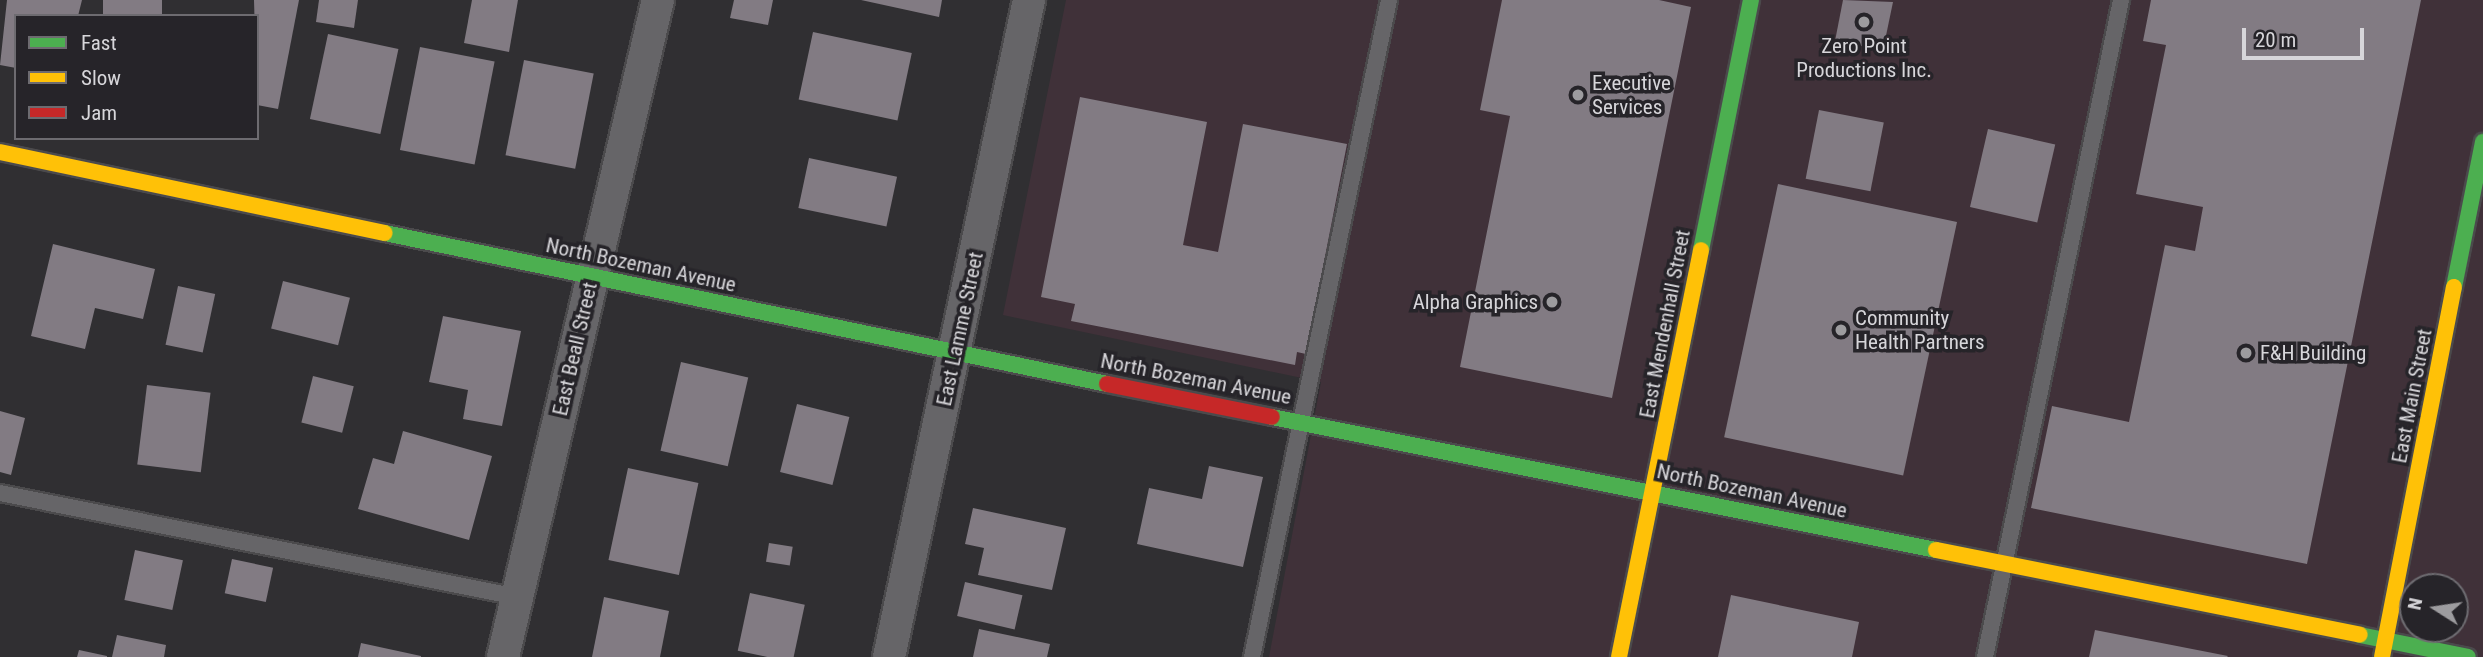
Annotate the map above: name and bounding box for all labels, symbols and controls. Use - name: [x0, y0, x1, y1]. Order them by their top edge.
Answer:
- legend: [14, 14, 259, 140]
- marker: Zero Point Productions Inc.: [1856, 14, 1872, 30]
- scale bar: [2245, 14, 2368, 58]
- text: 20 m: [2255, 28, 2296, 52]
- text: Fast: [81, 31, 117, 55]
- place label: Zero Point Productions Inc.: [1796, 33, 1932, 83]
- text: Slow: [81, 66, 121, 90]
- place label: Executive Services: [1592, 70, 1671, 120]
- marker: Executive Services: [1570, 87, 1586, 103]
- text: Jam: [81, 101, 117, 125]
- street label: East Mendenhall Street: [1634, 228, 1696, 420]
- street label: North Bozeman Avenue: [544, 233, 738, 297]
- street label: East Lamme Street: [931, 250, 989, 408]
- street label: East Beall Street: [547, 280, 603, 418]
- place label: Alpha Graphics: [1413, 289, 1538, 315]
- marker: Alpha Graphics: [1544, 294, 1560, 310]
- place label: Community Health Partners: [1855, 305, 1985, 355]
- marker: Community Health Partners: [1833, 322, 1849, 338]
- street label: East Main Street: [2387, 327, 2437, 465]
- place label: F&H Building: [2260, 340, 2366, 366]
- marker: F&H Building: [2238, 345, 2254, 361]
- street label: North Bozeman Avenue: [1099, 348, 1293, 410]
- street label: North Bozeman Avenue: [1655, 459, 1849, 523]
- north arrow: [2399, 573, 2469, 643]
- text: N: [2402, 596, 2427, 612]

